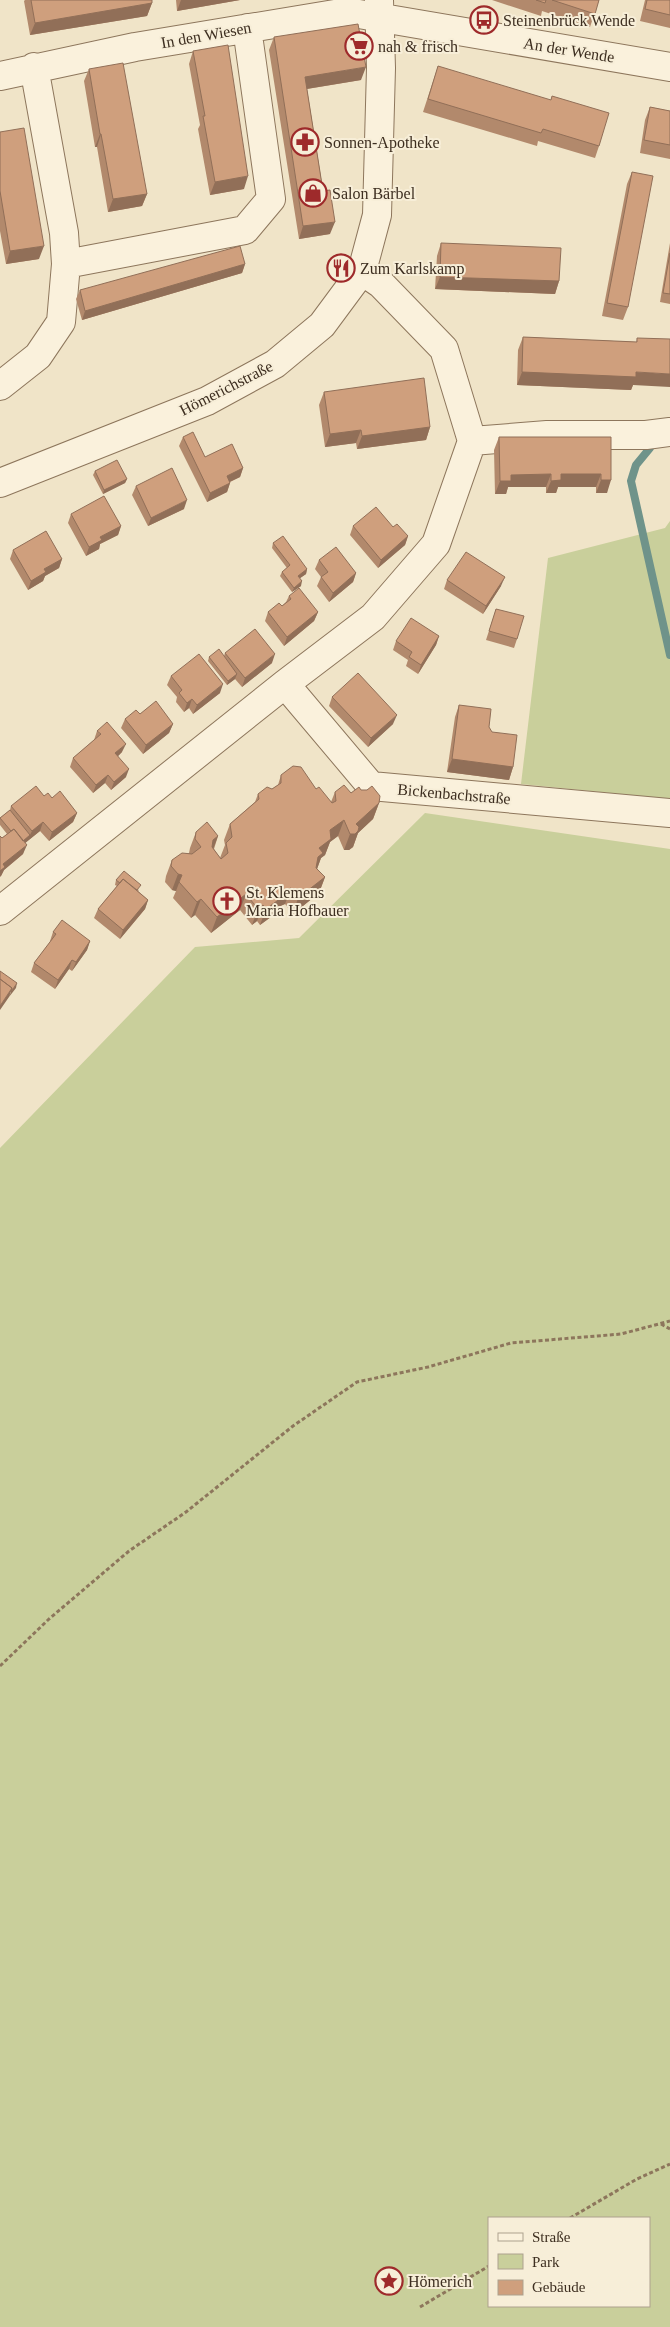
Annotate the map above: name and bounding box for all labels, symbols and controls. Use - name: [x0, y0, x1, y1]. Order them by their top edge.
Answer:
- bus stop icon: Steinenbrück Wende: [469, 5, 499, 35]
- place label: Steinenbrück Wende: [503, 12, 635, 29]
- street label: In den Wiesen: [159, 19, 253, 51]
- supermarket icon: nah & frisch: [344, 31, 374, 61]
- street label: An der Wende: [522, 34, 616, 66]
- place label: nah & frisch: [378, 38, 458, 55]
- pharmacy icon: Sonnen-Apotheke: [290, 127, 320, 157]
- place label: Sonnen-Apotheke: [324, 134, 440, 152]
- shop icon: Salon Bärbel: [298, 178, 328, 208]
- place label: Salon Bärbel: [332, 185, 416, 202]
- restaurant icon: Zum Karlskamp: [326, 253, 356, 283]
- place label: Zum Karlskamp: [360, 260, 464, 278]
- street label: Hömerichstraße: [177, 357, 275, 419]
- street label: Bickenbachstraße: [397, 781, 511, 807]
- place label: St. Klemens Maria Hofbauer: [246, 884, 349, 919]
- church icon: St. Klemens Maria Hofbauer: [212, 886, 242, 916]
- legend: [488, 2217, 650, 2307]
- text: Straße: [532, 2229, 571, 2245]
- text: Park: [532, 2254, 560, 2270]
- place icon: Hömerich: [374, 2266, 404, 2296]
- place label: Hömerich: [408, 2273, 472, 2290]
- text: Gebäude: [532, 2279, 586, 2295]

